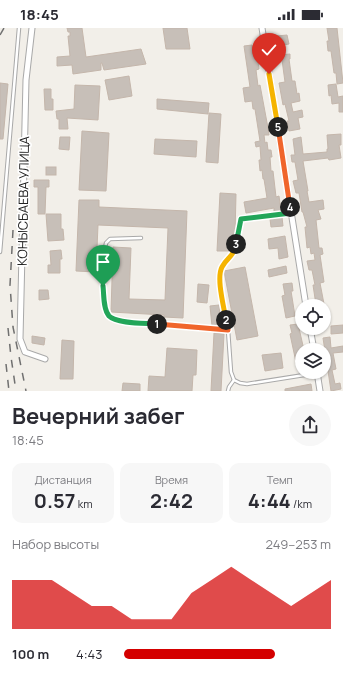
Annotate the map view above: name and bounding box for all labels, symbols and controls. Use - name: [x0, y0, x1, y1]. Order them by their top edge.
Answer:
- text: 18:45: [20, 4, 59, 25]
- pin: [252, 33, 286, 74]
- icon: check: [258, 39, 280, 61]
- pin: 5: [268, 117, 288, 137]
- text: 5: [275, 119, 281, 134]
- street label: КОНЫСБАЕВА УЛИЦА: [13, 136, 33, 266]
- pin: 4: [280, 197, 300, 217]
- text: 4: [287, 199, 293, 214]
- pin: 3: [226, 234, 246, 254]
- text: 3: [233, 236, 239, 251]
- pin: [86, 245, 120, 286]
- icon: arrive: [92, 251, 114, 273]
- map controls: [295, 299, 331, 379]
- button: locate: [295, 299, 331, 335]
- pin: 2: [216, 310, 236, 330]
- text: 2: [223, 312, 229, 327]
- pin: 1: [147, 314, 167, 334]
- text: 1: [155, 316, 159, 331]
- button: layers: [295, 343, 331, 379]
- text: Вечерний забег: [12, 401, 185, 431]
- button: share: [289, 404, 331, 446]
- text: 18:45: [12, 431, 44, 449]
- text: Дистанция: [34, 472, 92, 487]
- text: Время: [155, 472, 188, 487]
- text: Темп: [267, 472, 293, 487]
- text: 0.57: [34, 487, 75, 514]
- text: 2:42: [150, 487, 193, 514]
- text: 4:44: [248, 487, 291, 514]
- text: km: [75, 496, 92, 511]
- text: /km: [291, 496, 312, 511]
- text: Набор высоты: [12, 535, 99, 553]
- text: 249–253 m: [265, 535, 331, 553]
- text: 100 m: [12, 645, 49, 663]
- text: 4:43: [76, 645, 102, 663]

